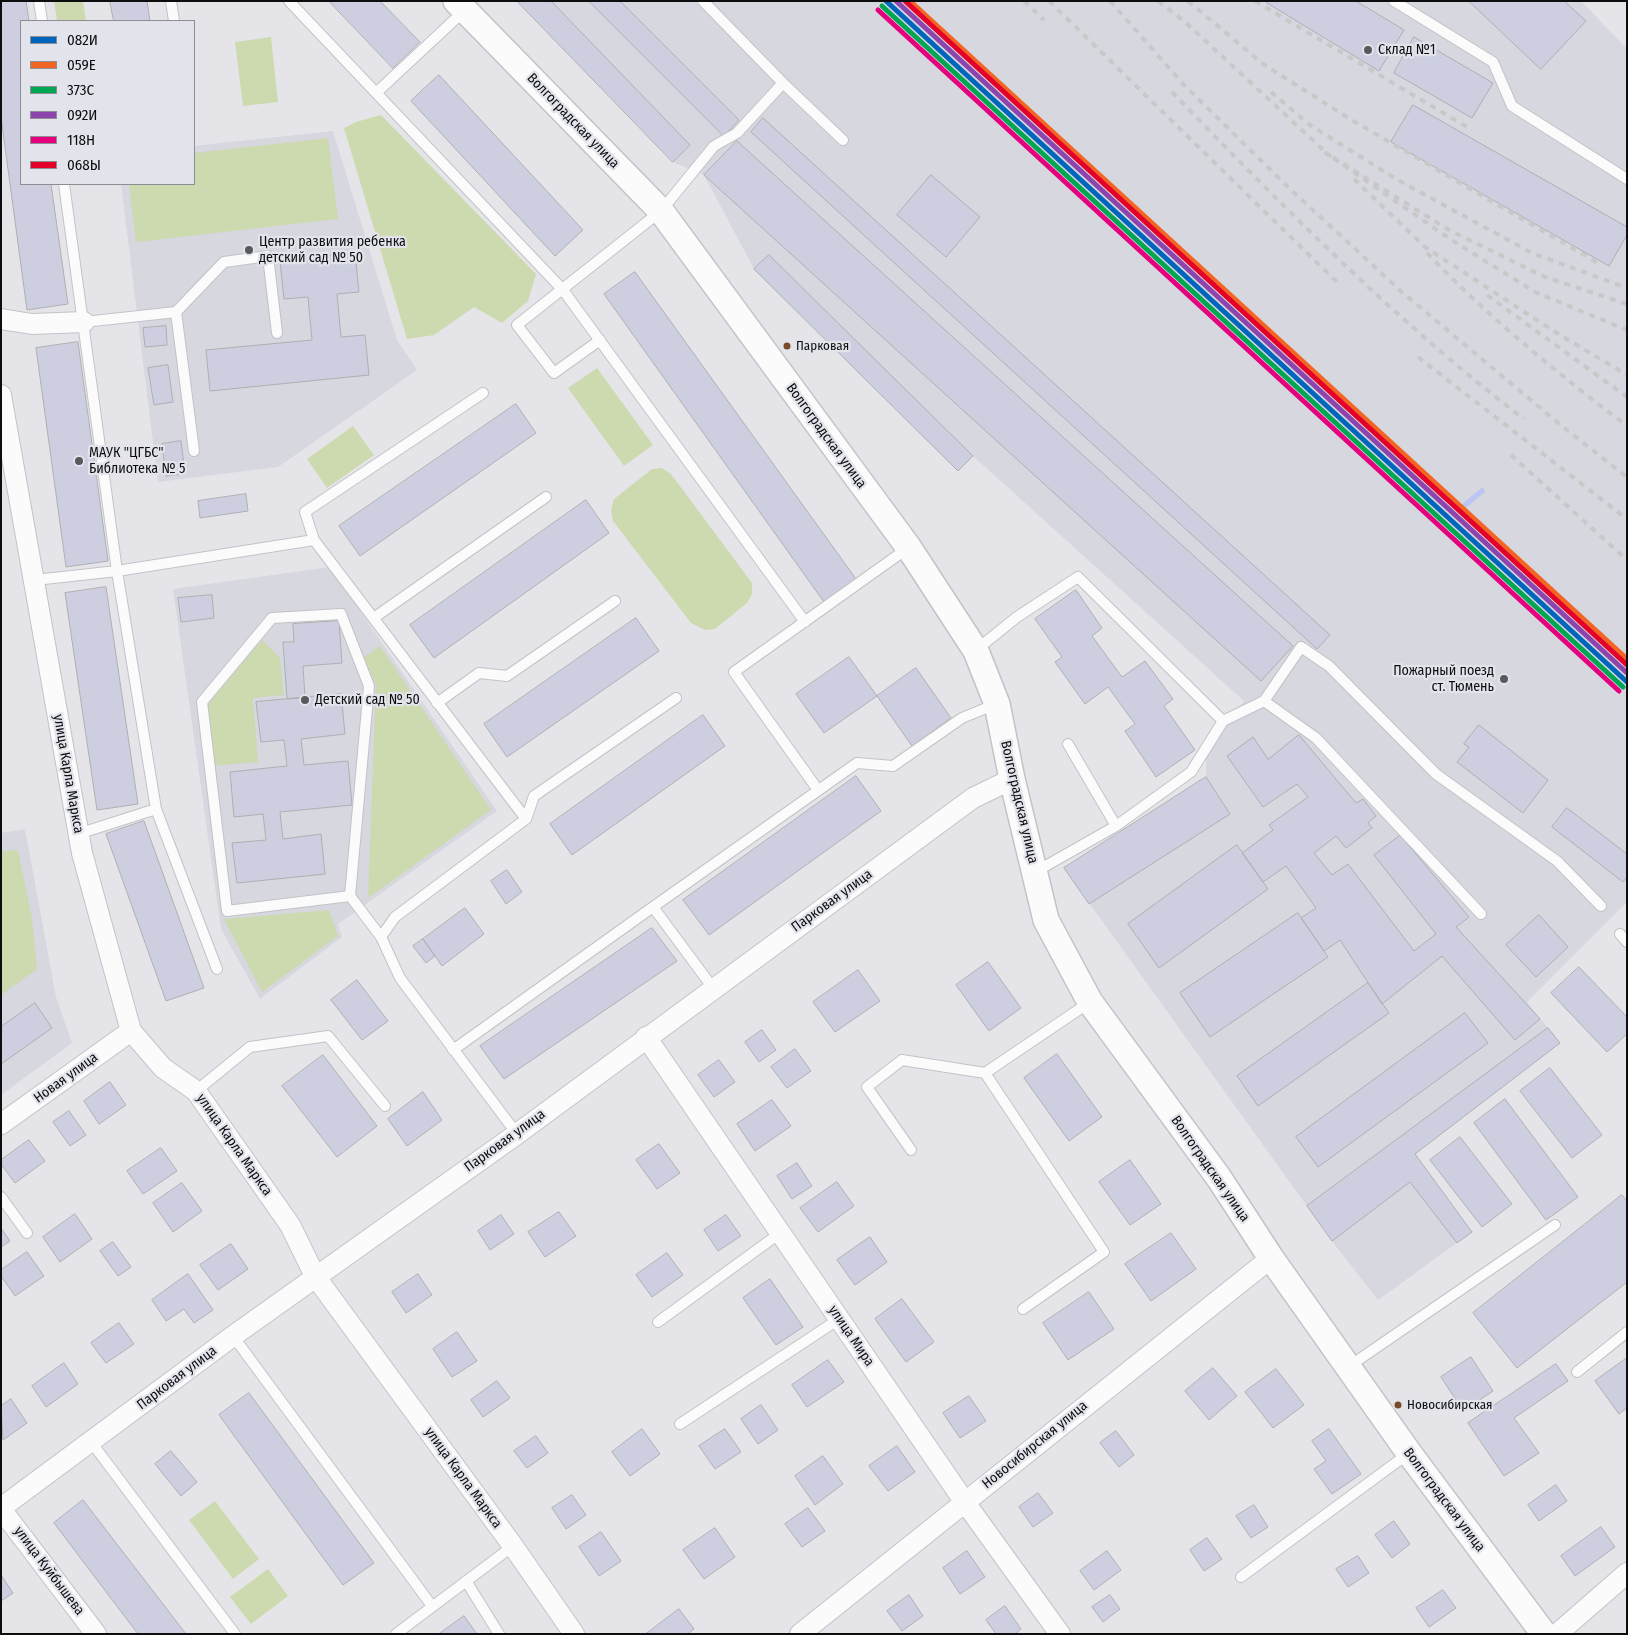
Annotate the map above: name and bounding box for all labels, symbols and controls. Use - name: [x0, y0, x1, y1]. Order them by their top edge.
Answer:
- legend: [20, 20, 195, 185]
- text: 082И: [67, 31, 98, 49]
- place label: Склад №1: [1378, 42, 1435, 58]
- marker: Склад №1: [1362, 44, 1374, 56]
- text: 059Е: [67, 56, 96, 74]
- street label: Волгоградская улица: [523, 70, 623, 172]
- text: 373C: [67, 81, 94, 99]
- text: 092И: [67, 106, 97, 124]
- text: 118Н: [67, 131, 95, 149]
- text: 068Ы: [67, 156, 101, 174]
- place label: Центр развития ребенка детский сад № 50: [259, 234, 406, 266]
- marker: Центр развития ребенка детский сад № 50: [243, 244, 255, 256]
- place label: Парковая: [796, 338, 849, 354]
- marker: Парковая: [782, 341, 792, 351]
- street label: Волгоградская улица: [782, 380, 870, 492]
- place label: МАУК "ЦГБС" Библиотека № 5: [89, 445, 185, 478]
- marker: МАУК "ЦГБС" Библиотека № 5: [73, 455, 85, 467]
- place label: Пожарный поезд ст. Тюмень: [1393, 663, 1494, 696]
- marker: Пожарный поезд ст. Тюмень: [1498, 673, 1510, 685]
- place label: Детский сад № 50: [315, 692, 420, 708]
- marker: Детский сад № 50: [299, 694, 311, 706]
- street label: улица Карла Маркса: [49, 713, 87, 835]
- street label: Волгоградская улица: [997, 739, 1041, 865]
- street label: Парковая улица: [788, 866, 876, 936]
- street label: Новая улица: [31, 1049, 101, 1107]
- street label: улица Карла Маркса: [193, 1091, 275, 1199]
- street label: Парковая улица: [461, 1106, 549, 1176]
- street label: Волгоградская улица: [1167, 1113, 1253, 1225]
- street label: улица Мира: [824, 1302, 878, 1370]
- street label: Парковая улица: [134, 1343, 220, 1413]
- street label: Новосибирская улица: [979, 1397, 1091, 1493]
- place label: Новосибирская: [1407, 1397, 1493, 1413]
- marker: Новосибирская: [1393, 1400, 1403, 1410]
- street label: улица Карла Маркса: [421, 1424, 505, 1532]
- street label: Волгоградская улица: [1399, 1445, 1489, 1555]
- street label: улица Куйбышева: [10, 1523, 88, 1619]

